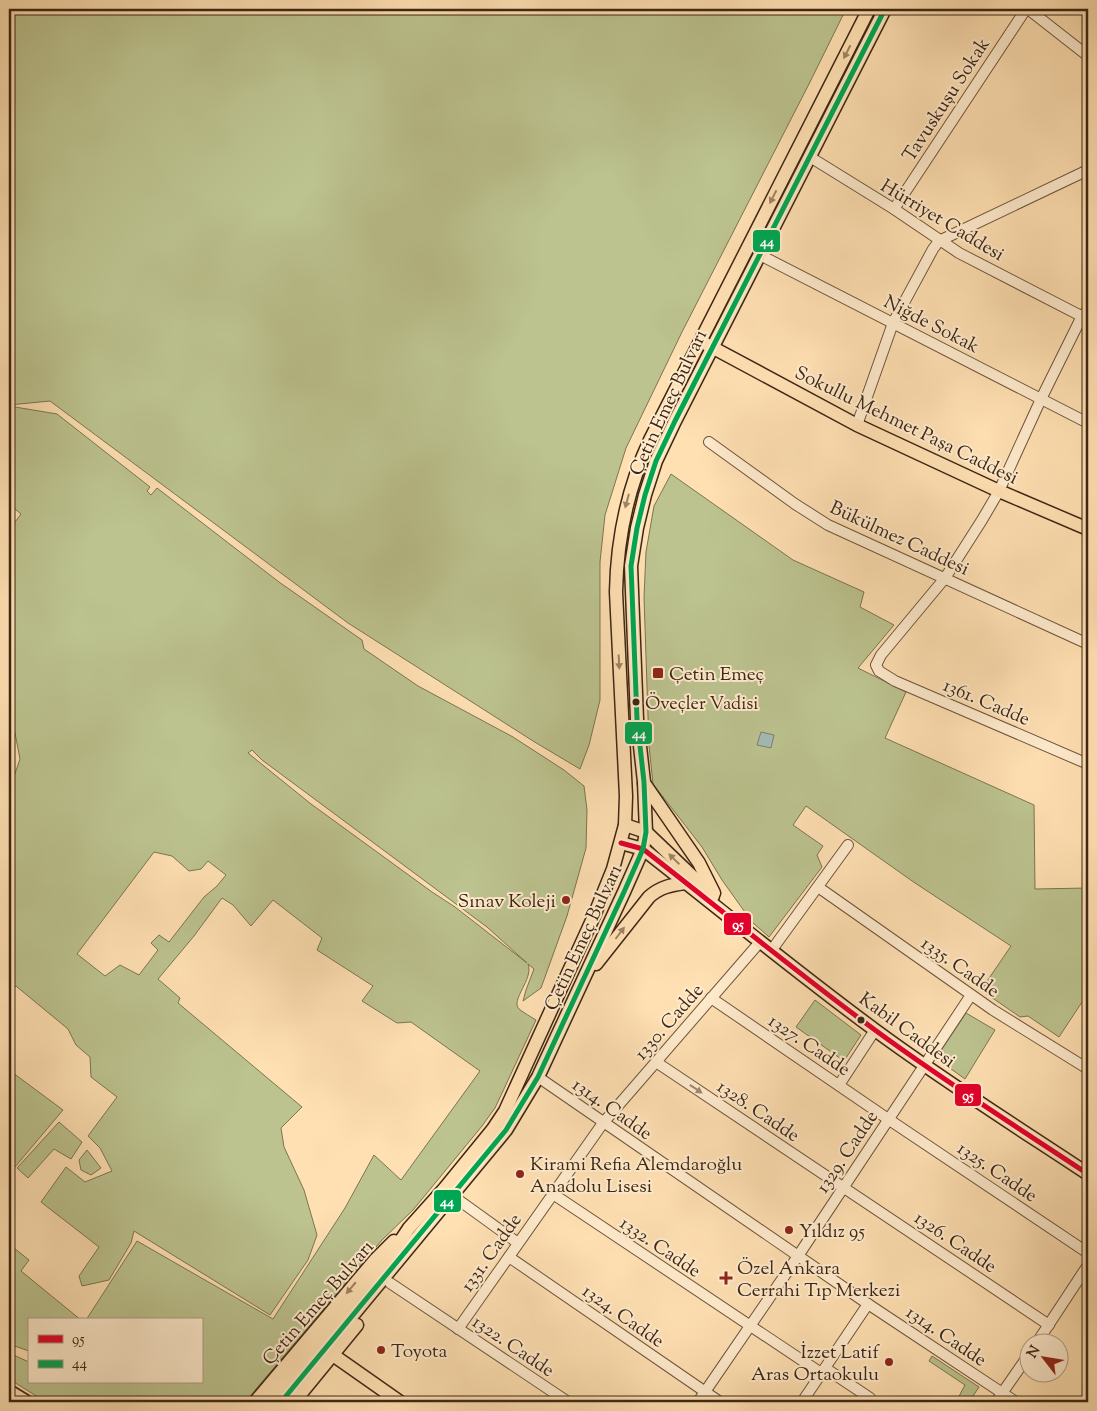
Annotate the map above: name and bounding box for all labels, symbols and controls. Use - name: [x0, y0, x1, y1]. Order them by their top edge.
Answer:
- street label: Tavuskuşu Sokak: [897, 32, 998, 168]
- one-way arrow: [843, 45, 851, 59]
- street label: Hürriyet Caddesi: [875, 173, 1009, 269]
- one-way arrow: [769, 190, 777, 204]
- line badge: 44: [752, 229, 781, 253]
- text: 44: [759, 233, 774, 253]
- street label: Niğde Sokak: [878, 290, 984, 361]
- street label: Çetin Emeç Bulvarı: [624, 326, 715, 480]
- street label: Sokullu Mehmet Paşa Caddesi: [790, 360, 1022, 492]
- one-way arrow: [623, 493, 631, 508]
- street label: Bükülmez Caddesi: [825, 495, 973, 583]
- one-way arrow: [615, 654, 623, 670]
- place label: Çetin Emeç: [669, 662, 765, 689]
- marker: Çetin Emeç: [651, 666, 665, 680]
- street label: 1361. Cadde: [938, 673, 1034, 734]
- place label: Öveçler Vadisi: [645, 692, 758, 718]
- marker: Öveçler Vadisi: [631, 697, 641, 707]
- line badge: 44: [624, 721, 653, 745]
- text: 44: [631, 725, 646, 745]
- one-way arrow: [669, 853, 681, 865]
- street label: Çetin Emeç Bulvarı: [539, 861, 630, 1015]
- place label: Sınav Koleji: [458, 889, 556, 916]
- marker: Sınav Koleji: [560, 894, 572, 906]
- line badge: 95: [723, 912, 752, 936]
- text: 95: [732, 916, 744, 936]
- one-way arrow: [615, 926, 625, 940]
- street label: 1335. Cadde: [915, 931, 1005, 1005]
- street label: 1330. Cadde: [629, 978, 711, 1067]
- street label: Kabil Caddesi: [853, 987, 961, 1075]
- street label: 1327. Cadde: [762, 1009, 855, 1084]
- unlabelled marker: [856, 1015, 866, 1025]
- street label: 1314. Cadde: [566, 1072, 657, 1148]
- street label: 1328. Cadde: [711, 1074, 805, 1150]
- line badge: 95: [954, 1083, 982, 1107]
- one-way arrow: [690, 1084, 703, 1094]
- text: 95: [962, 1087, 974, 1107]
- street label: 1329. Cadde: [810, 1106, 886, 1199]
- street label: 1325. Cadde: [951, 1136, 1042, 1210]
- place label: Kirami Refia Alemdaroğlu Anadolu Lisesi: [530, 1152, 742, 1201]
- marker: Kirami Refia Alemdaroğlu Anadolu Lisesi: [514, 1168, 526, 1180]
- line badge: 44: [433, 1189, 462, 1213]
- text: 44: [439, 1193, 454, 1213]
- street label: 1326. Cadde: [908, 1205, 1001, 1281]
- street label: 1331. Cadde: [455, 1208, 529, 1298]
- street label: 1332. Cadde: [613, 1211, 706, 1285]
- place label: Yıldız 95: [799, 1219, 866, 1246]
- marker: Yıldız 95: [783, 1224, 795, 1236]
- street label: Çetin Emeç Bulvarı: [257, 1235, 381, 1372]
- place label: Özel Ankara Cerrahi Tıp Merkezi: [737, 1256, 900, 1305]
- marker: Özel Ankara Cerrahi Tıp Merkezi: [719, 1271, 733, 1285]
- street label: 1324. Cadde: [576, 1279, 669, 1355]
- one-way arrow: [346, 1281, 357, 1294]
- street label: 1314. Cadde: [900, 1300, 992, 1374]
- street label: 1322. Cadde: [466, 1310, 559, 1385]
- legend: [28, 1318, 202, 1384]
- text: 95: [72, 1330, 85, 1351]
- north arrow: [1020, 1334, 1070, 1384]
- place label: Toyota: [391, 1339, 447, 1366]
- place label: İzzet Latif Aras Ortaokulu: [751, 1340, 880, 1389]
- text: N: [1023, 1342, 1046, 1362]
- marker: Toyota: [375, 1344, 387, 1356]
- text: 44: [72, 1354, 88, 1375]
- marker: İzzet Latif Aras Ortaokulu: [883, 1356, 895, 1368]

